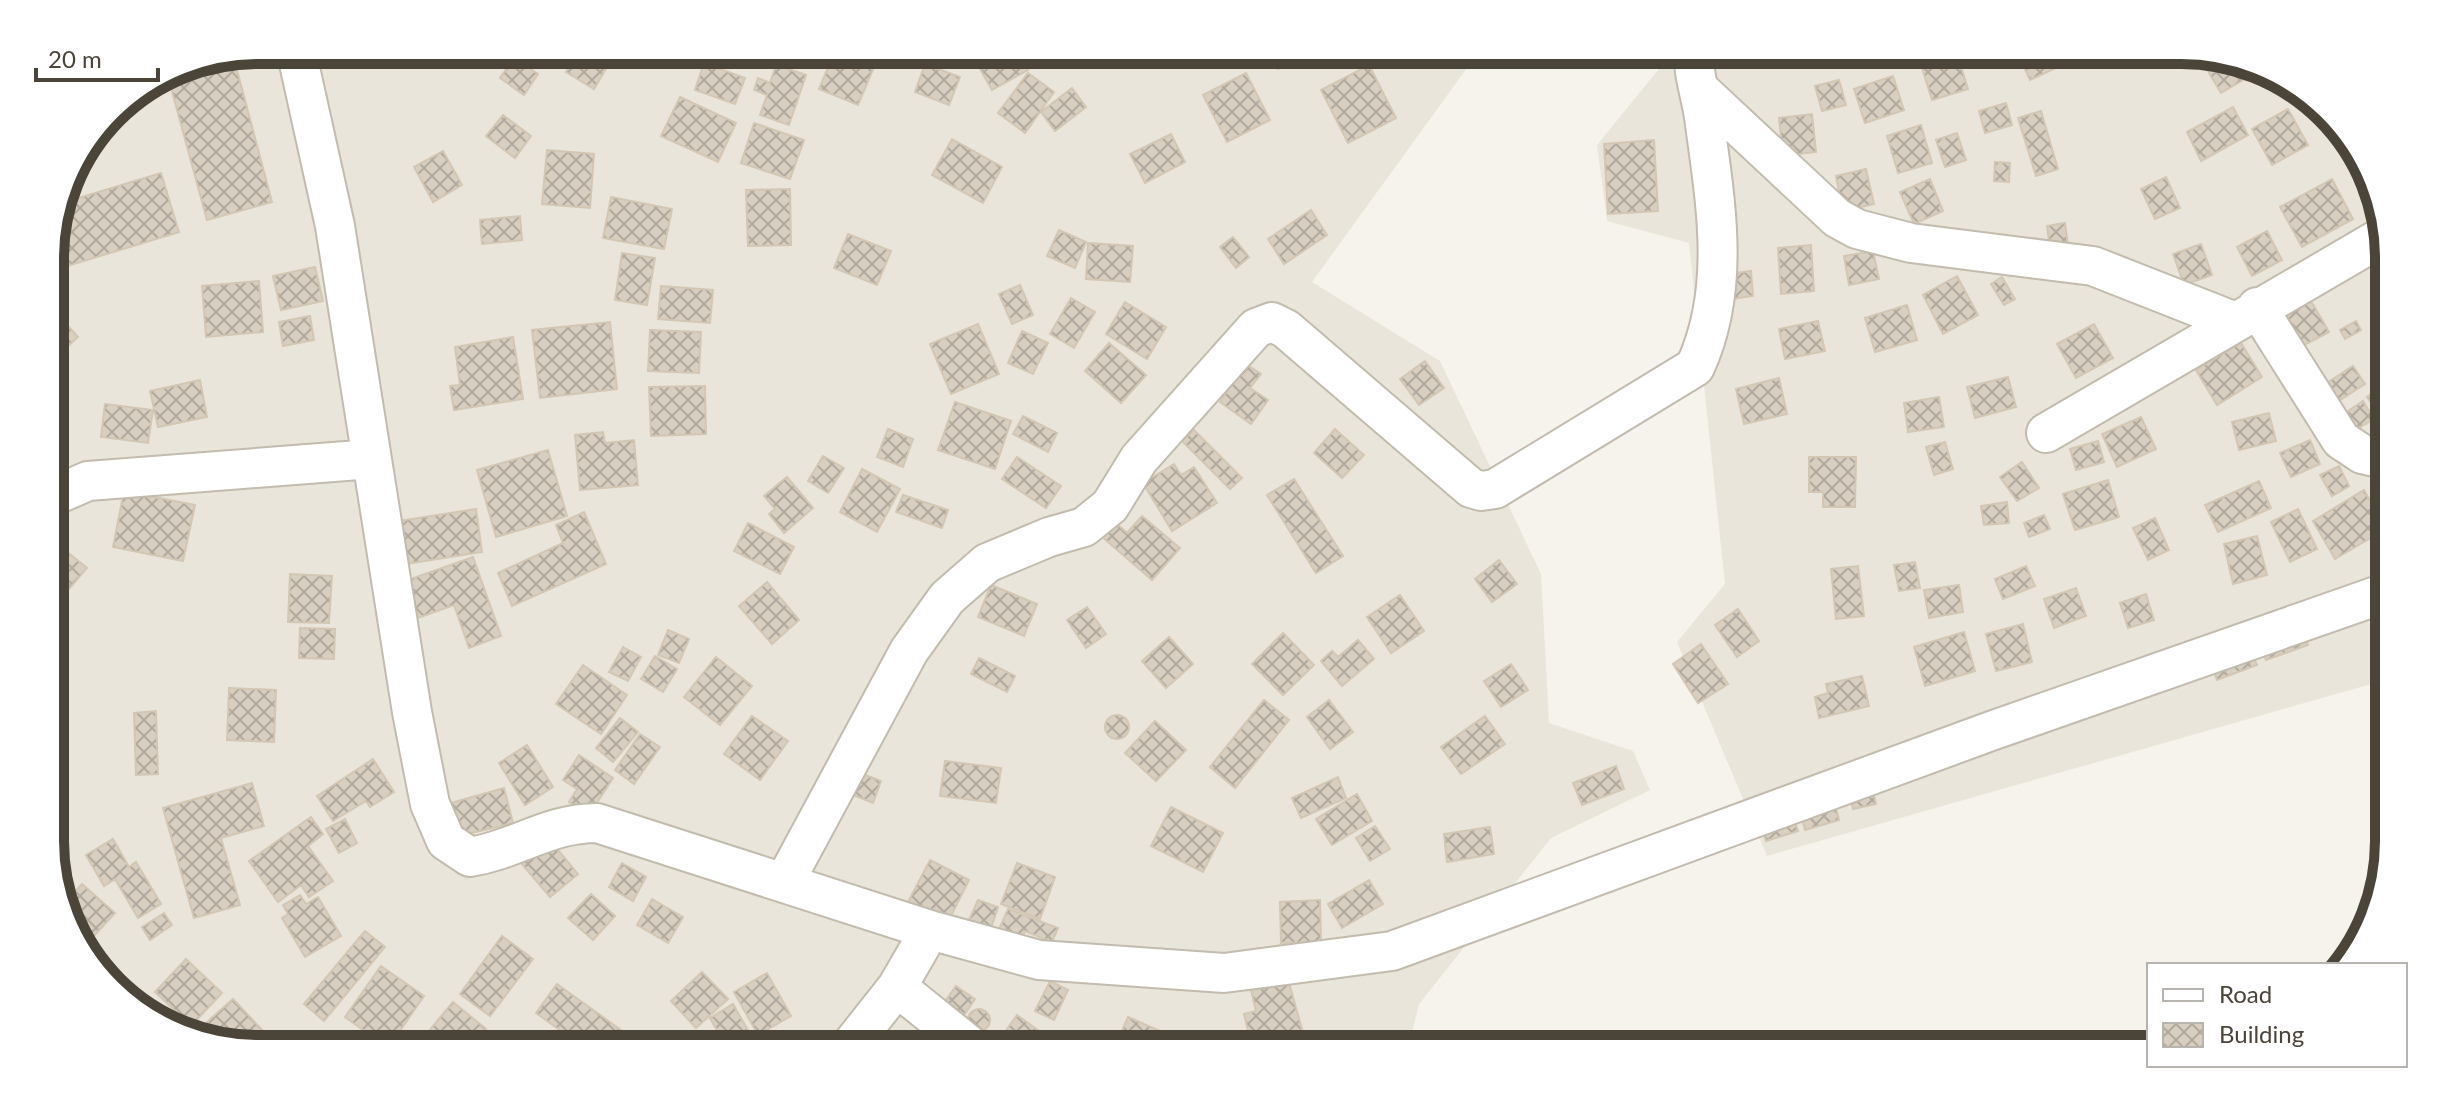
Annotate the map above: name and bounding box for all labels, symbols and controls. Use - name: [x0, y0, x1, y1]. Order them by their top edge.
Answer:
- scale bar: [36, 32, 158, 82]
- text: 20 m: [48, 44, 102, 73]
- legend: [2147, 963, 2407, 1067]
- text: Road: [2219, 979, 2272, 1008]
- text: Building: [2219, 1019, 2304, 1048]

